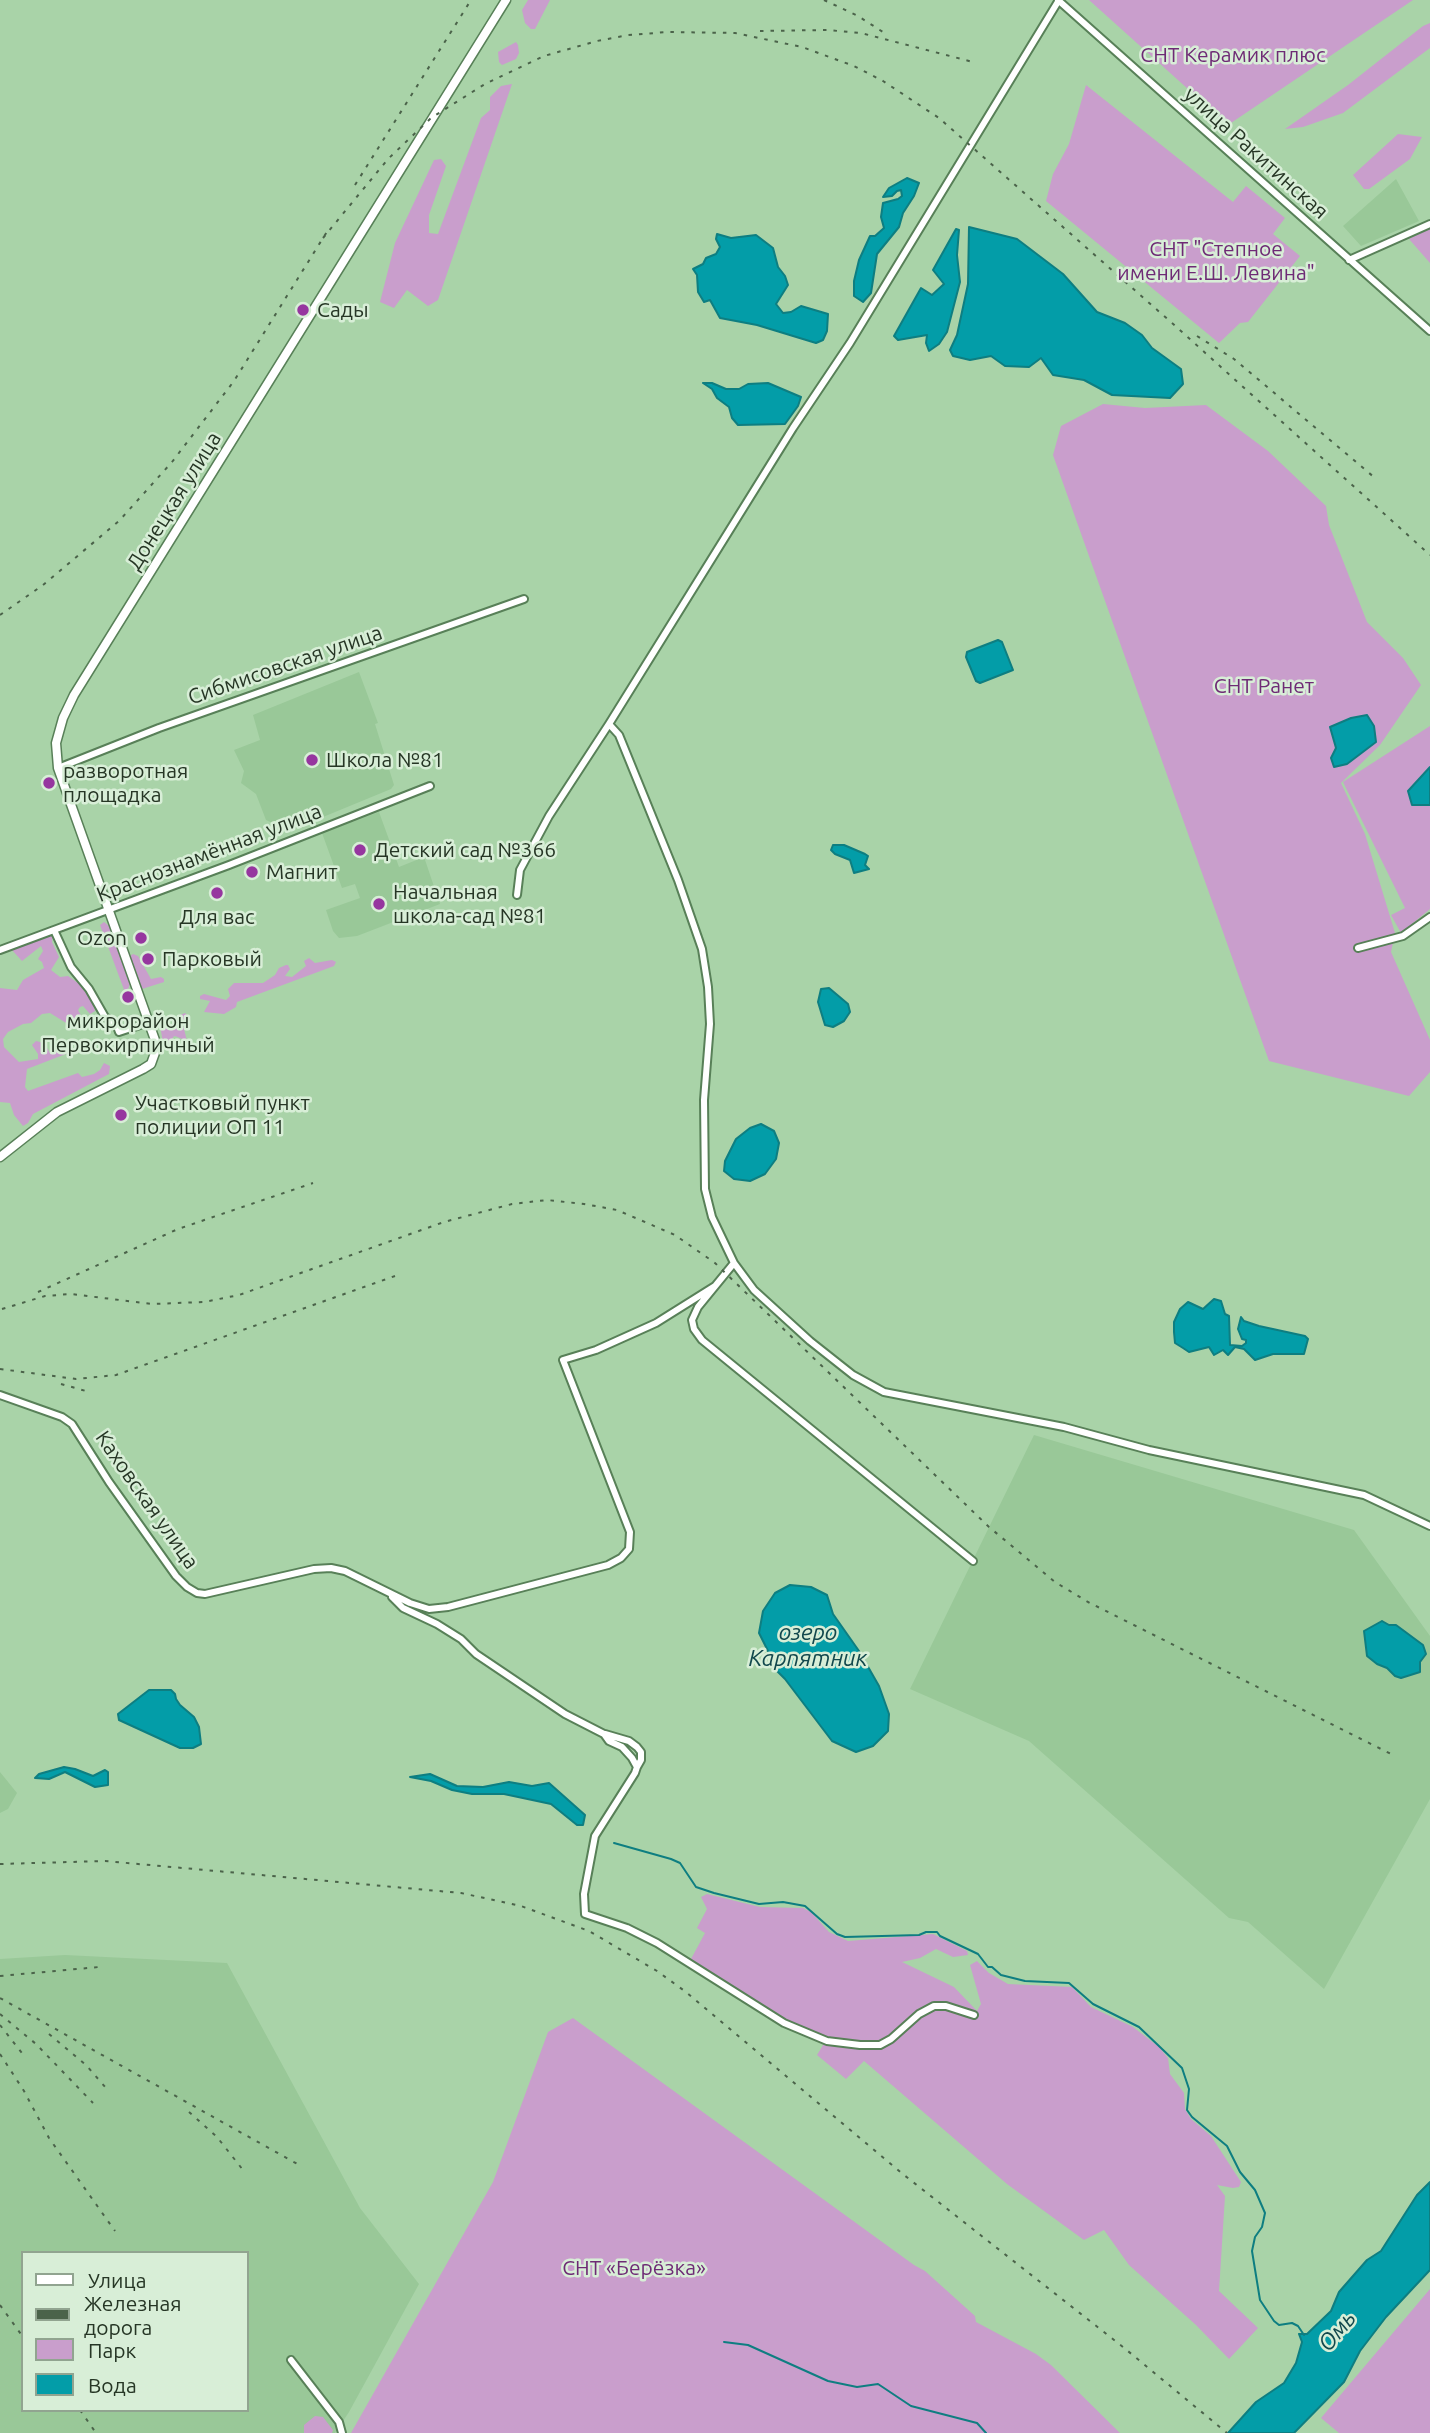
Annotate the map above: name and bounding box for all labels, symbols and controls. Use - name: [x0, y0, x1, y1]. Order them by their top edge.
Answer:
- park label: СНТ Керамик плюс: [1140, 42, 1326, 68]
- street label: улица Ракитинская: [1179, 82, 1333, 224]
- park label: СНТ "Степное имени Е.Ш. Левина": [1117, 236, 1315, 286]
- place label: Сады: [317, 297, 369, 323]
- marker: Сады: [295, 302, 311, 318]
- street label: Донецкая улица: [121, 427, 227, 575]
- street label: Сибмисовская улица: [185, 620, 385, 710]
- park label: СНТ Ранет: [1214, 673, 1314, 699]
- place label: Школа №81: [326, 747, 444, 773]
- marker: Школа №81: [304, 752, 320, 768]
- place label: разворотная площадка: [63, 758, 188, 808]
- marker: разворотная площадка: [41, 775, 57, 791]
- street label: Краснознамённая улица: [93, 798, 325, 908]
- place label: Детский сад №366: [374, 837, 556, 863]
- marker: Детский сад №366: [352, 842, 368, 858]
- place label: Магнит: [266, 859, 338, 885]
- marker: Магнит: [244, 864, 260, 880]
- place label: Начальная школа-сад №81: [393, 879, 546, 929]
- marker: Для вас: [209, 885, 225, 901]
- marker: Начальная школа-сад №81: [371, 896, 387, 912]
- place label: Для вас: [179, 904, 255, 930]
- place label: Ozon: [77, 925, 127, 951]
- marker: Ozon: [133, 930, 149, 946]
- place label: Парковый: [162, 946, 262, 972]
- marker: Парковый: [140, 951, 156, 967]
- marker: микрорайон Первокирпичный: [120, 989, 136, 1005]
- place label: микрорайон Первокирпичный: [41, 1008, 215, 1058]
- place label: Участковый пункт полиции ОП 11: [135, 1090, 310, 1140]
- marker: Участковый пункт полиции ОП 11: [113, 1107, 129, 1123]
- street label: Каховская улица: [90, 1426, 204, 1574]
- water label: озеро Карпятник: [748, 1618, 868, 1672]
- legend: [21, 2251, 248, 2412]
- park label: СНТ «Берёзка»: [562, 2255, 706, 2281]
- text: Улица: [88, 2268, 146, 2292]
- text: Железная дорога: [84, 2291, 182, 2339]
- water label: Омь: [1312, 2305, 1362, 2357]
- text: Парк: [88, 2338, 136, 2362]
- text: Вода: [88, 2373, 137, 2397]

